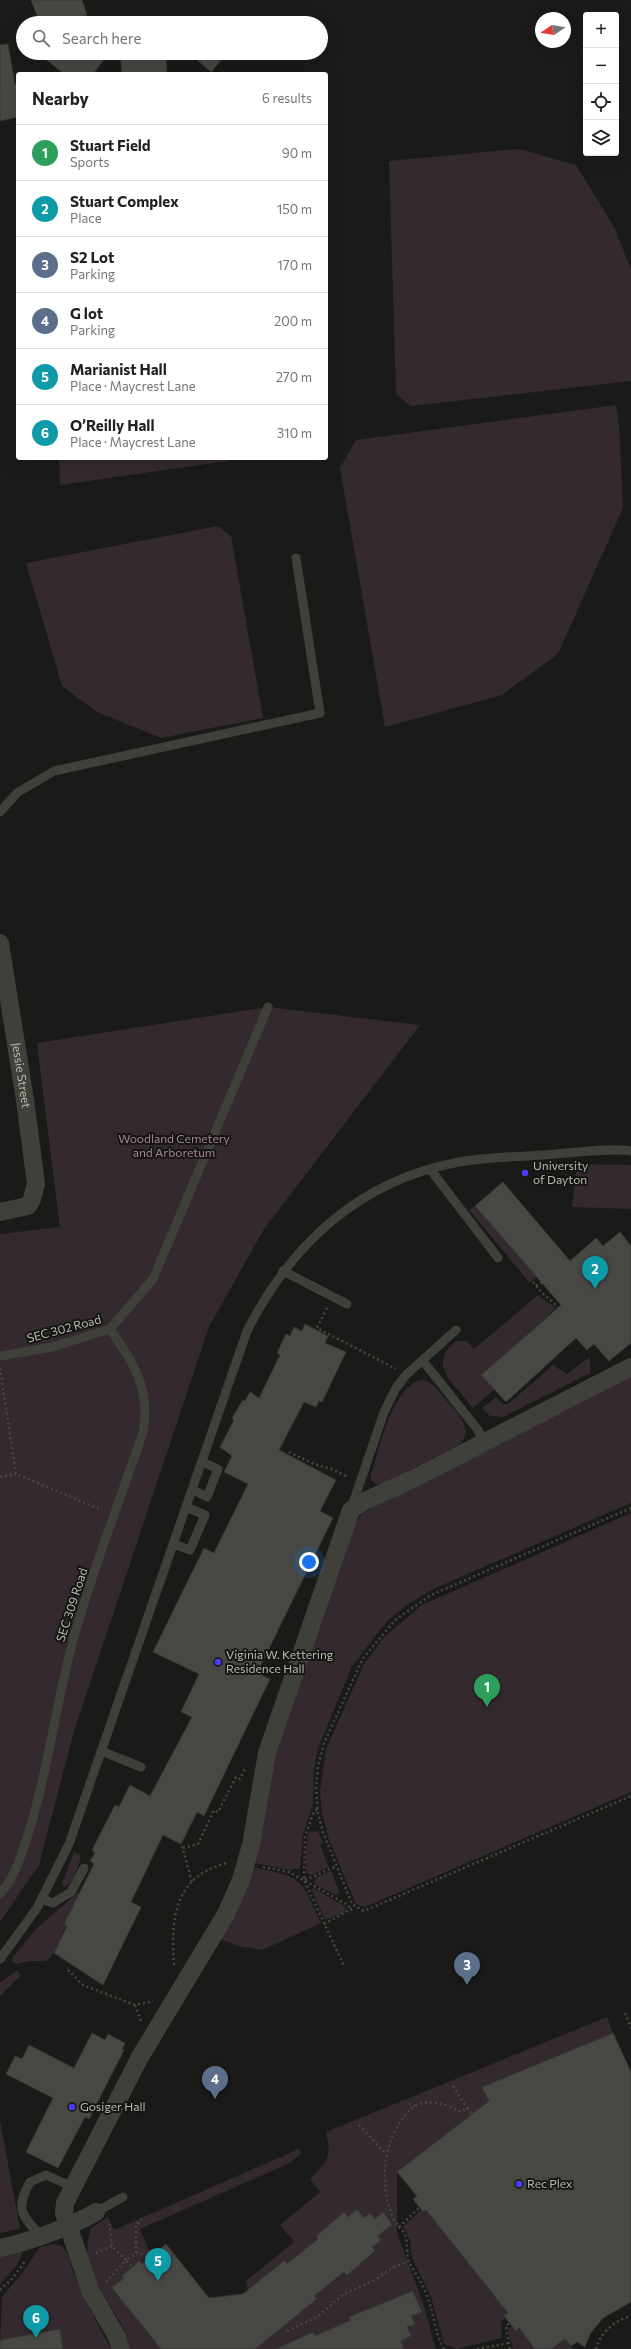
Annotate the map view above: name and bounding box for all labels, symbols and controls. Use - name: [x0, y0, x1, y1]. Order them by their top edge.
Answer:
- north arrow: [535, 12, 571, 48]
- map controls: [583, 12, 619, 156]
- button: +: [583, 12, 619, 48]
- search box: [16, 16, 328, 60]
- icon: search: [30, 27, 52, 49]
- text: Search here: [62, 29, 141, 47]
- button: −: [583, 48, 619, 84]
- button: locate: [583, 84, 619, 120]
- text: Nearby: [32, 88, 89, 109]
- text: 6 results: [262, 90, 312, 106]
- button: layers: [583, 120, 619, 156]
- text: Stuart Field: [70, 136, 151, 154]
- text: 1: [42, 145, 48, 161]
- text: 90 m: [282, 145, 312, 161]
- text: Sports: [70, 154, 110, 170]
- text: Stuart Complex: [70, 192, 179, 210]
- text: 2: [41, 201, 49, 217]
- text: 150 m: [277, 201, 312, 217]
- text: Place: [70, 210, 102, 226]
- text: S2 Lot: [70, 248, 114, 266]
- text: 3: [41, 257, 49, 273]
- text: 170 m: [277, 257, 312, 273]
- text: Parking: [70, 266, 115, 282]
- text: G lot: [70, 304, 103, 322]
- text: 4: [41, 313, 49, 329]
- text: 200 m: [274, 313, 312, 329]
- text: Parking: [70, 322, 115, 338]
- text: Marianist Hall: [70, 360, 167, 378]
- text: 5: [41, 369, 49, 385]
- text: 270 m: [276, 369, 312, 385]
- text: Place · Maycrest Lane: [70, 378, 196, 394]
- text: O’Reilly Hall: [70, 416, 154, 434]
- text: 6: [41, 425, 49, 441]
- text: 310 m: [277, 425, 312, 441]
- text: Place · Maycrest Lane: [70, 434, 196, 450]
- street label: Jessie Street: [9, 1041, 34, 1109]
- park label: Woodland Cemetery and Arboretum: [118, 1131, 230, 1159]
- place label: University of Dayton: [533, 1158, 588, 1186]
- marker: University of Dayton: [520, 1168, 530, 1178]
- pin: 2: [582, 1256, 608, 1289]
- street label: SEC 302 Road: [25, 1311, 102, 1345]
- your location: [299, 1552, 319, 1572]
- street label: SEC 309 Road: [52, 1566, 90, 1643]
- place label: Viginia W. Kettering Residence Hall: [226, 1647, 334, 1675]
- marker: Viginia W. Kettering Residence Hall: [213, 1657, 223, 1667]
- pin: 1: [474, 1674, 500, 1707]
- pin: 3: [454, 1952, 480, 1985]
- pin: 4: [202, 2066, 228, 2099]
- place label: Gosiger Hall: [80, 2099, 146, 2113]
- marker: Gosiger Hall: [67, 2102, 77, 2112]
- place label: Rec Plex: [527, 2176, 573, 2190]
- marker: Rec Plex: [514, 2179, 524, 2189]
- pin: 5: [145, 2248, 171, 2281]
- pin: 6: [23, 2305, 49, 2338]

